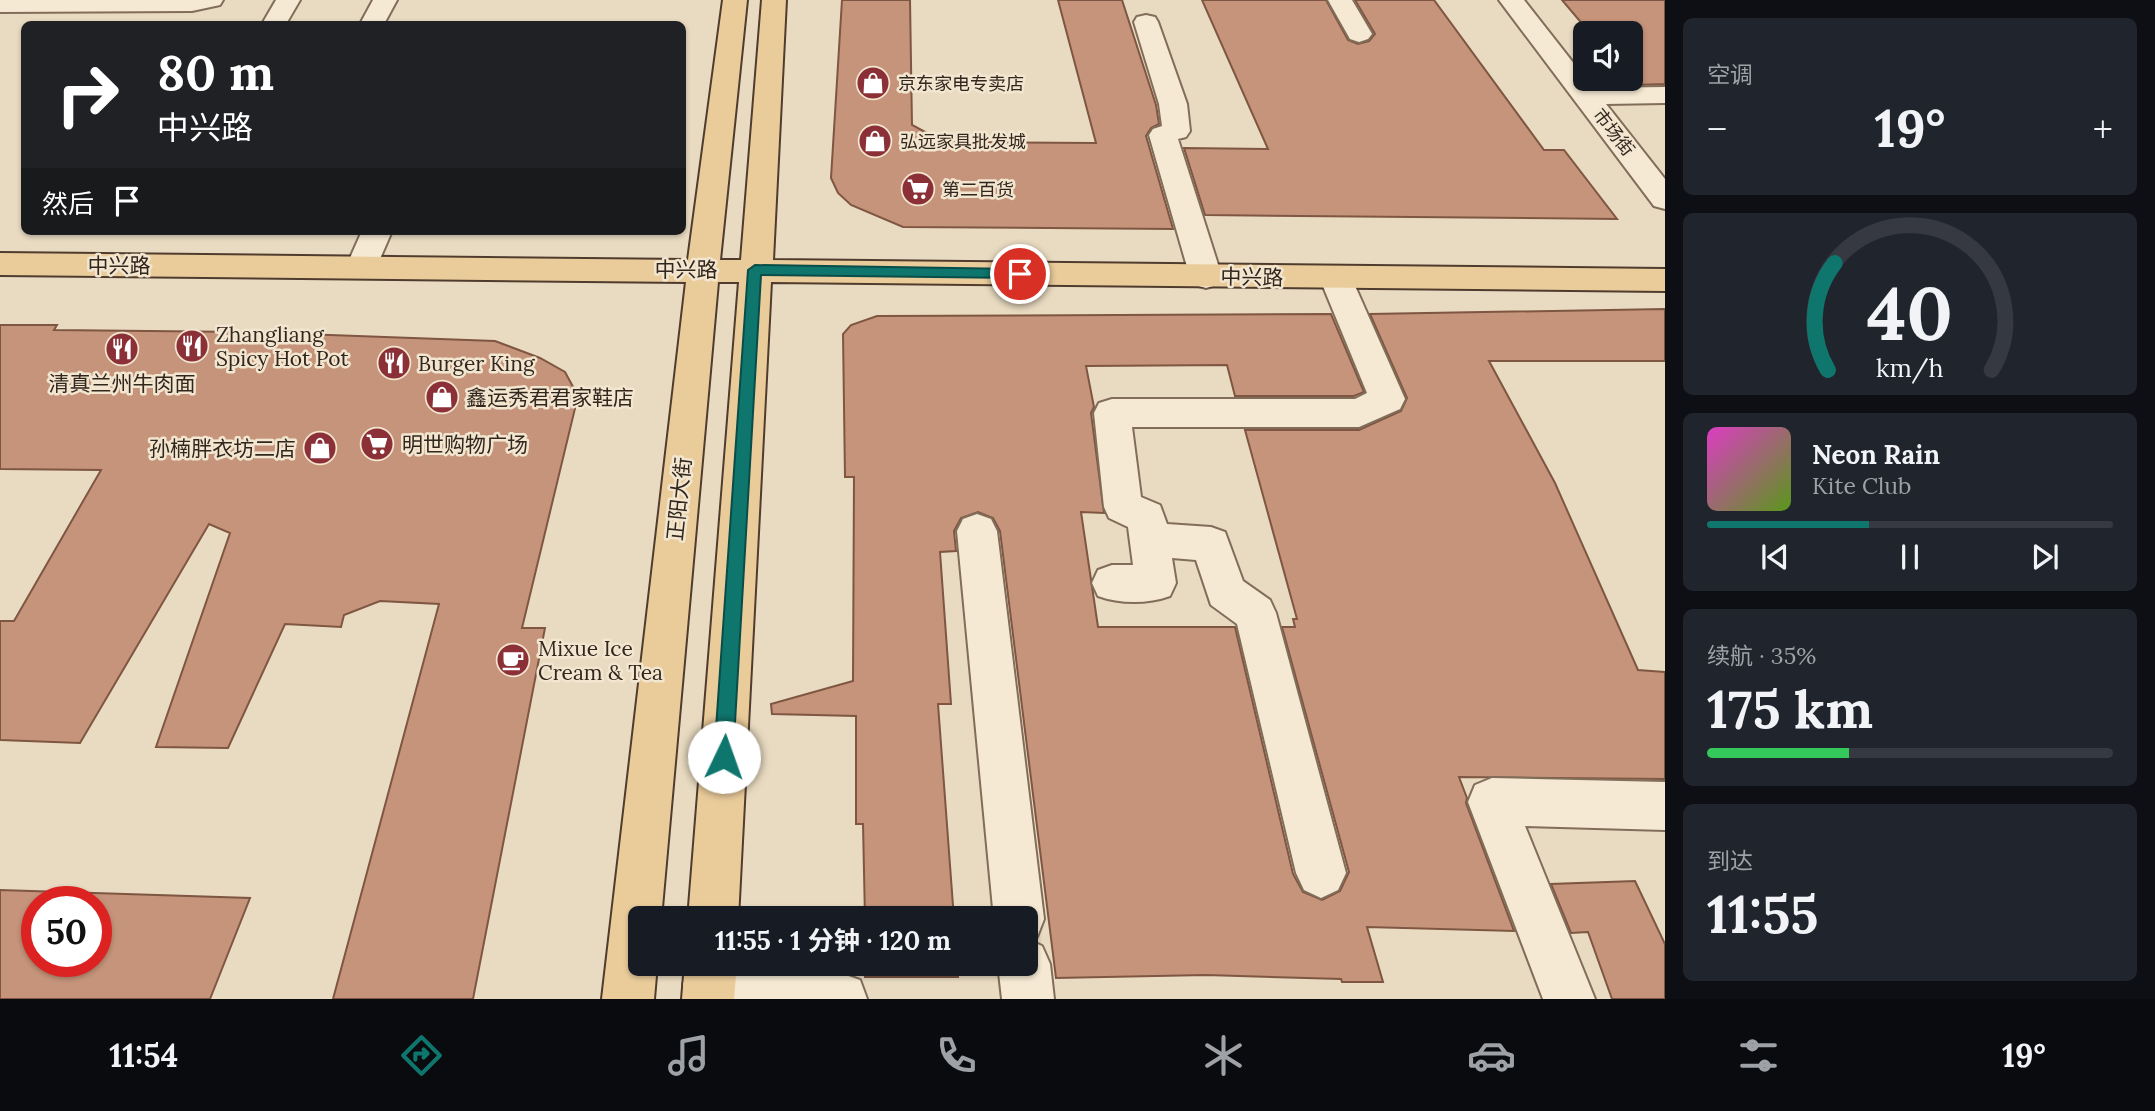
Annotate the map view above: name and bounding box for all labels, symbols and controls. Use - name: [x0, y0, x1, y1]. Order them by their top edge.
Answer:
- map controls: [1573, 21, 1643, 91]
- button: sound: [1573, 21, 1643, 91]
- text: 80 m: [157, 41, 274, 103]
- icon: right: [42, 49, 133, 140]
- text: 空调: [1707, 60, 1753, 89]
- shop icon: 京东家电专卖店: [854, 64, 892, 102]
- place label: 京东家电专卖店: [898, 72, 1024, 95]
- text: 19°: [1875, 95, 1945, 161]
- street label: 市场街: [1588, 104, 1640, 160]
- text: −: [1707, 105, 1727, 153]
- text: +: [2093, 105, 2113, 153]
- text: 中兴路: [157, 107, 253, 148]
- shop icon: 弘远家具批发城: [856, 122, 894, 160]
- place label: 弘远家具批发城: [900, 130, 1026, 153]
- supermarket icon: 第二百货: [899, 170, 937, 208]
- place label: 第二百货: [942, 178, 1014, 201]
- icon: arrive: [108, 182, 146, 220]
- text: 然后: [42, 187, 94, 220]
- pin: [990, 244, 1050, 304]
- street label: 中兴路: [88, 252, 151, 279]
- icon: arrive: [1001, 255, 1039, 293]
- street label: 中兴路: [655, 256, 718, 283]
- street label: 中兴路: [1220, 263, 1284, 291]
- text: 40: [1867, 268, 1953, 361]
- place label: Zhangliang Spicy Hot Pot: [216, 321, 350, 372]
- restaurant icon: Zhangliang Spicy Hot Pot: [173, 327, 211, 365]
- restaurant icon: 清真兰州牛肉面: [103, 330, 141, 368]
- restaurant icon: Burger King: [375, 344, 413, 382]
- place label: Burger King: [418, 350, 535, 377]
- text: km/h: [1876, 352, 1944, 384]
- place label: 清真兰州牛肉面: [49, 370, 196, 397]
- shop icon: 鑫运秀君君家鞋店: [423, 378, 461, 416]
- place label: 鑫运秀君君家鞋店: [466, 384, 634, 411]
- supermarket icon: 明世购物广场: [358, 425, 396, 463]
- shop icon: 孙楠胖衣坊二店: [301, 429, 339, 467]
- place label: 明世购物广场: [402, 431, 528, 458]
- place label: 孙楠胖衣坊二店: [149, 435, 296, 462]
- text: Neon Rain: [1812, 438, 1940, 471]
- street label: 正阳大街: [661, 456, 697, 542]
- text: Kite Club: [1812, 471, 1911, 500]
- icon: previous: [1756, 538, 1794, 576]
- icon: pause: [1891, 538, 1929, 576]
- icon: next: [2026, 538, 2064, 576]
- place label: Mixue Ice Cream & Tea: [538, 635, 663, 686]
- cafe icon: Mixue Ice Cream & Tea: [494, 641, 532, 679]
- text: 续航 · 35%: [1707, 641, 1816, 670]
- text: 175 km: [1707, 676, 1873, 742]
- position arrow: [687, 720, 761, 794]
- text: 到达: [1707, 846, 1753, 875]
- text: 11:55: [1707, 881, 1818, 947]
- speed limit sign: 50: [21, 886, 112, 977]
- text: 11:55 · 1 分钟 · 120 m: [715, 924, 951, 957]
- icon: directions: [397, 1031, 446, 1080]
- icon: music: [664, 1031, 713, 1080]
- icon: phone: [932, 1031, 981, 1080]
- icon: climate: [1199, 1031, 1248, 1080]
- icon: car: [1467, 1031, 1516, 1080]
- icon: filters: [1734, 1031, 1783, 1080]
- text: 11:54: [109, 1035, 178, 1076]
- text: 19°: [2002, 1035, 2046, 1076]

